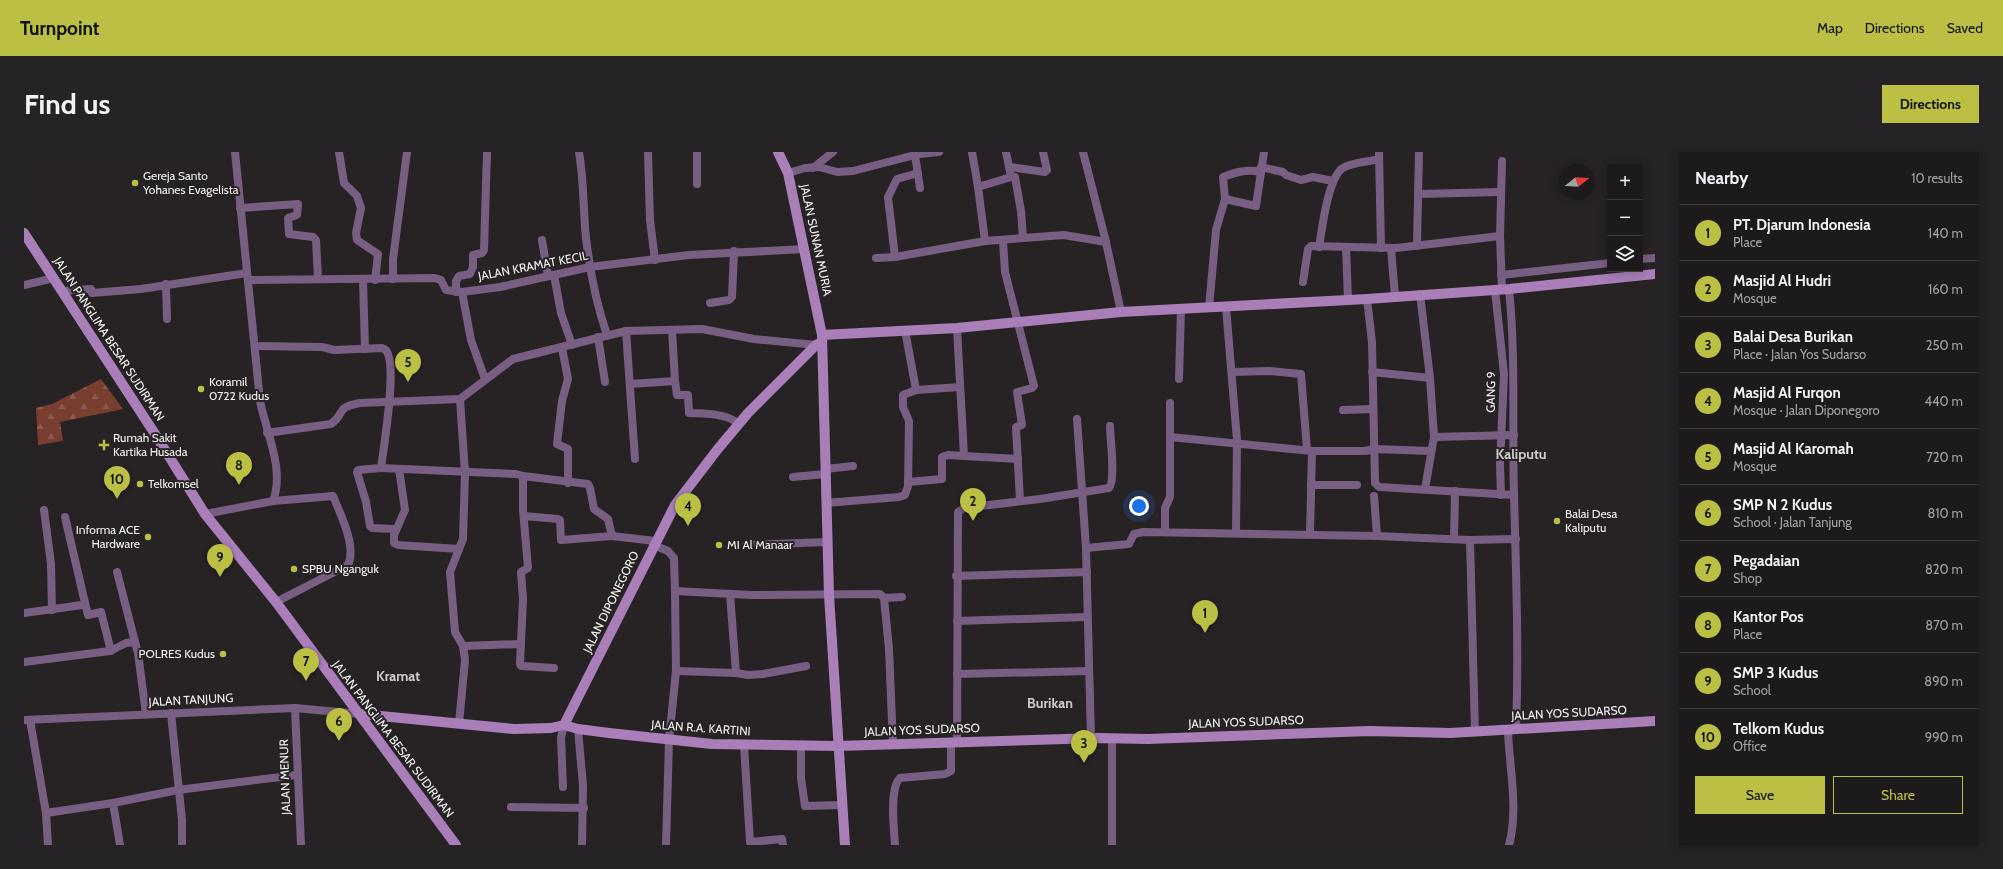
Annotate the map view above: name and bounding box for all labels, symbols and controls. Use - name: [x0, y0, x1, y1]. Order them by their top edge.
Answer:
- text: Turnpoint: [20, 17, 99, 40]
- text: Map: [1817, 19, 1843, 37]
- text: Directions: [1865, 19, 1925, 37]
- text: Saved: [1947, 19, 1983, 37]
- button: Directions: [1882, 85, 1979, 123]
- text: Find us: [24, 87, 110, 121]
- north arrow: [1559, 164, 1595, 200]
- map controls: [1607, 164, 1643, 272]
- button: +: [1607, 164, 1643, 200]
- place label: Gereja Santo Yohanes Evagelista: [142, 168, 239, 197]
- text: Nearby: [1695, 168, 1748, 188]
- text: 10 results: [1911, 170, 1963, 186]
- marker: Gereja Santo Yohanes Evagelista: [130, 178, 140, 188]
- street label: JALAN SUNAN MURIA: [797, 182, 836, 298]
- button: −: [1607, 200, 1643, 236]
- text: PT. Djarum Indonesia: [1733, 216, 1871, 234]
- text: 1: [1706, 225, 1710, 241]
- text: 140 m: [1928, 225, 1963, 241]
- text: Place: [1733, 234, 1762, 250]
- button: layers: [1607, 236, 1643, 272]
- street label: JALAN KRAMAT KECIL: [476, 247, 589, 284]
- street label: JALAN PANGLIMA BESAR SUDIRMAN: [50, 253, 168, 424]
- text: Masjid Al Hudri: [1733, 272, 1831, 290]
- text: 2: [1705, 281, 1711, 297]
- text: 160 m: [1928, 281, 1963, 297]
- text: Mosque: [1733, 290, 1777, 306]
- text: Balai Desa Burikan: [1733, 328, 1853, 346]
- text: 3: [1704, 337, 1712, 353]
- text: 250 m: [1926, 337, 1963, 353]
- text: Place · Jalan Yos Sudarso: [1733, 346, 1866, 362]
- pin: 5: [395, 349, 421, 382]
- street label: GANG 9: [1483, 371, 1498, 413]
- place label: Koramil 0722 Kudus: [209, 374, 269, 403]
- marker: Koramil 0722 Kudus: [196, 384, 206, 394]
- text: Masjid Al Furqon: [1733, 384, 1841, 402]
- text: 4: [1704, 393, 1712, 409]
- text: 440 m: [1925, 393, 1963, 409]
- text: Mosque · Jalan Diponegoro: [1733, 402, 1880, 418]
- place label: Rumah Sakit Kartika Husada: [113, 430, 188, 459]
- marker: Rumah Sakit Kartika Husada: [98, 439, 110, 451]
- text: Masjid Al Karomah: [1733, 440, 1854, 458]
- district label: Kaliputu: [1495, 445, 1547, 463]
- text: 5: [1705, 449, 1711, 465]
- text: 720 m: [1926, 449, 1963, 465]
- pin: 8: [226, 452, 252, 485]
- text: Mosque: [1733, 458, 1777, 474]
- pin: 10: [104, 466, 130, 499]
- place label: Telkomsel: [148, 476, 199, 491]
- marker: Telkomsel: [135, 479, 145, 489]
- pin: 2: [960, 488, 986, 521]
- pin: 4: [675, 493, 701, 526]
- your location: [1129, 496, 1149, 516]
- text: SMP N 2 Kudus: [1733, 496, 1832, 514]
- text: 6: [1704, 505, 1712, 521]
- text: 810 m: [1927, 505, 1963, 521]
- place label: Balai Desa Kaliputu: [1565, 506, 1618, 535]
- text: School · Jalan Tanjung: [1733, 514, 1852, 530]
- marker: Balai Desa Kaliputu: [1552, 516, 1562, 526]
- place label: Informa ACE Hardware: [76, 522, 140, 551]
- marker: Informa ACE Hardware: [143, 532, 153, 542]
- place label: MI Al Manaar: [727, 537, 793, 552]
- marker: MI Al Manaar: [714, 540, 724, 550]
- pin: 9: [207, 544, 233, 577]
- street label: JALAN DIPONEGORO: [579, 548, 642, 656]
- text: Pegadaian: [1733, 552, 1800, 570]
- place label: SPBU Nganguk: [302, 561, 379, 576]
- text: 7: [1705, 561, 1711, 577]
- text: 820 m: [1925, 561, 1963, 577]
- marker: SPBU Nganguk: [289, 564, 299, 574]
- text: Shop: [1733, 570, 1762, 586]
- pin: 1: [1192, 600, 1218, 633]
- text: Kantor Pos: [1733, 608, 1804, 626]
- text: 8: [1704, 617, 1712, 633]
- text: 870 m: [1925, 617, 1963, 633]
- text: Place: [1733, 626, 1762, 642]
- place label: POLRES Kudus: [139, 646, 215, 661]
- pin: 7: [293, 648, 319, 681]
- marker: POLRES Kudus: [218, 649, 228, 659]
- street label: JALAN PANGLIMA BESAR SUDIRMAN: [329, 656, 457, 820]
- text: SMP 3 Kudus: [1733, 664, 1818, 682]
- district label: Kramat: [376, 667, 420, 685]
- text: 9: [1704, 673, 1712, 689]
- text: 890 m: [1924, 673, 1963, 689]
- text: School: [1733, 682, 1771, 698]
- street label: JALAN TANJUNG: [147, 690, 234, 709]
- district label: Burikan: [1027, 694, 1073, 712]
- street label: JALAN YOS SUDARSO: [1510, 702, 1627, 723]
- pin: 6: [326, 708, 352, 741]
- street label: JALAN YOS SUDARSO: [1187, 712, 1304, 731]
- street label: JALAN R.A. KARTINI: [650, 716, 751, 738]
- street label: JALAN YOS SUDARSO: [863, 720, 980, 739]
- text: Telkom Kudus: [1733, 720, 1824, 738]
- text: 10: [1701, 729, 1715, 745]
- text: 990 m: [1925, 729, 1963, 745]
- pin: 3: [1071, 730, 1097, 763]
- street label: JALAN MENUR: [276, 738, 293, 816]
- text: Office: [1733, 738, 1767, 754]
- button: Save: [1695, 776, 1825, 814]
- button: Share: [1833, 776, 1963, 814]

